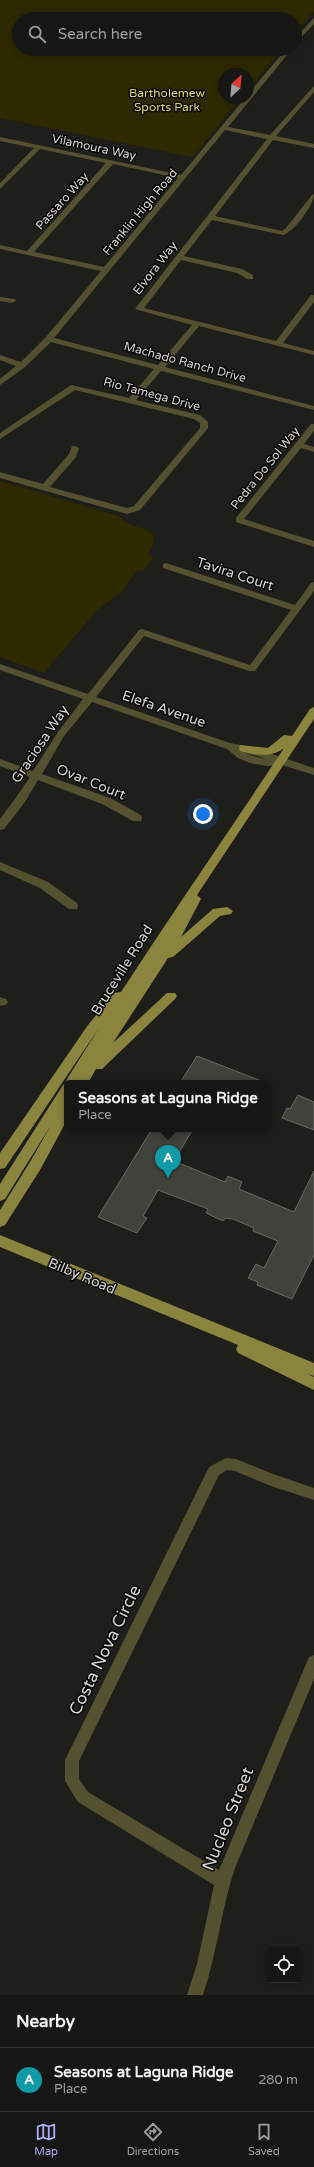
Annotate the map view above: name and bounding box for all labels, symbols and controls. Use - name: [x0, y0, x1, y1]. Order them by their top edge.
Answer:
- search box: [12, 12, 302, 56]
- icon: search: [26, 23, 48, 45]
- text: Search here: [58, 25, 142, 43]
- north arrow: [218, 68, 254, 104]
- park label: Bartholemew Sports Park: [129, 86, 205, 114]
- street label: Vilamoura Way: [51, 131, 138, 163]
- street label: Franklin High Road: [100, 166, 180, 258]
- street label: Passaro Way: [33, 169, 92, 233]
- street label: Elvora Way: [130, 238, 180, 297]
- street label: Machado Ranch Drive: [122, 339, 248, 385]
- street label: Rio Tamega Drive: [102, 374, 202, 414]
- street label: Pedra Do Sol Way: [228, 424, 303, 512]
- street label: Tavira Court: [194, 554, 276, 595]
- street label: Elefa Avenue: [120, 687, 208, 731]
- street label: Graciosa Way: [8, 701, 73, 786]
- street label: Ovar Court: [54, 760, 129, 804]
- your location: [193, 804, 213, 824]
- street label: Bruceville Road: [87, 922, 157, 1018]
- popup: [64, 1080, 272, 1132]
- text: Seasons at Laguna Ridge: [78, 1089, 258, 1107]
- text: Place: [78, 1107, 112, 1123]
- pin: A: [155, 1145, 181, 1178]
- street label: Bilby Road: [46, 1254, 118, 1298]
- street label: Costa Nova Circle: [64, 1582, 146, 1718]
- street label: Nucleo Street: [198, 1764, 259, 1874]
- map controls: [266, 1947, 302, 1983]
- button: locate: [266, 1947, 302, 1983]
- text: Nearby: [16, 2011, 75, 2032]
- text: Seasons at Laguna Ridge: [54, 2063, 234, 2081]
- text: A: [24, 2072, 34, 2088]
- text: 280 m: [258, 2072, 298, 2088]
- text: Place: [54, 2081, 87, 2097]
- tab: Map: [34, 2121, 58, 2158]
- tab: Directions: [127, 2121, 179, 2158]
- tab: Saved: [248, 2121, 280, 2158]

